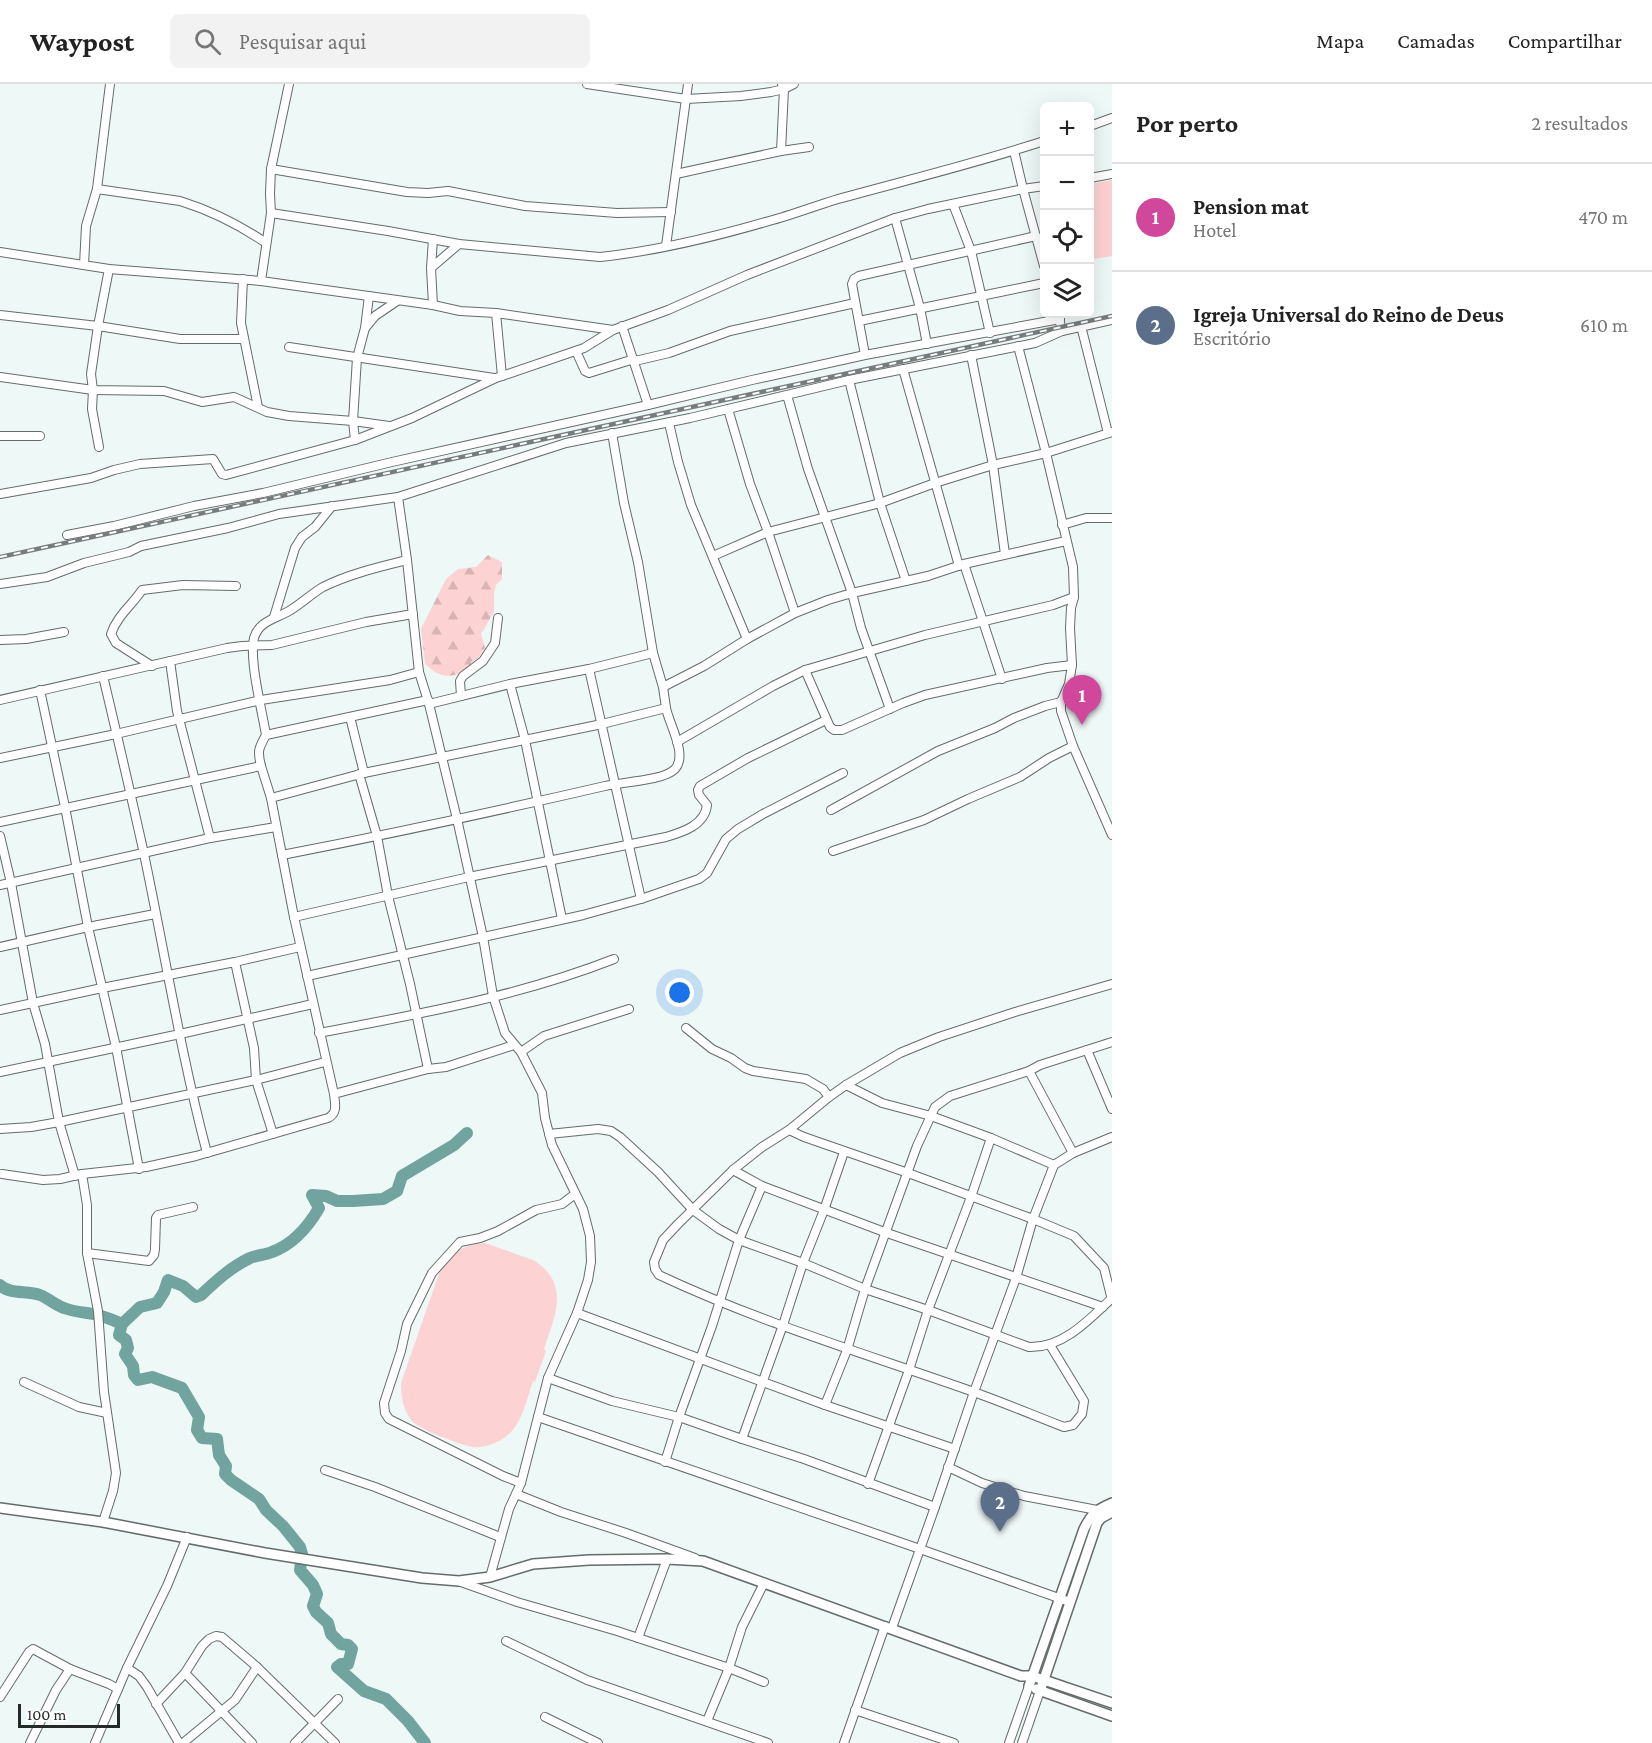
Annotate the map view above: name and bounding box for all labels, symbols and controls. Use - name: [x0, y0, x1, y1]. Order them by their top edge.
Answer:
- search box: [170, 14, 590, 68]
- icon: search: [191, 25, 224, 58]
- text: Waypost: [30, 26, 134, 57]
- text: Pesquisar aqui: [239, 29, 366, 54]
- text: Mapa: [1316, 29, 1364, 53]
- text: Camadas: [1397, 29, 1475, 53]
- text: Compartilhar: [1508, 29, 1622, 53]
- map controls: [1040, 102, 1094, 318]
- button: +: [1040, 102, 1094, 156]
- text: Por perto: [1136, 109, 1238, 138]
- text: 2 resultados: [1531, 112, 1628, 134]
- button: −: [1040, 156, 1094, 210]
- text: Pension mat: [1193, 194, 1309, 219]
- text: 1: [1152, 206, 1159, 228]
- text: 470 m: [1578, 206, 1628, 228]
- button: locate: [1040, 210, 1094, 264]
- text: Hotel: [1193, 219, 1237, 241]
- button: layers: [1040, 264, 1094, 318]
- text: Igreja Universal do Reino de Deus: [1193, 302, 1504, 327]
- text: 2: [1150, 314, 1161, 336]
- text: 610 m: [1580, 314, 1628, 336]
- text: Escritório: [1193, 327, 1271, 349]
- pin: 1: [1062, 676, 1102, 725]
- your location: [665, 978, 694, 1007]
- pin: 2: [980, 1482, 1020, 1532]
- scale bar: [18, 1701, 120, 1728]
- text: 100 m: [27, 1706, 66, 1723]

